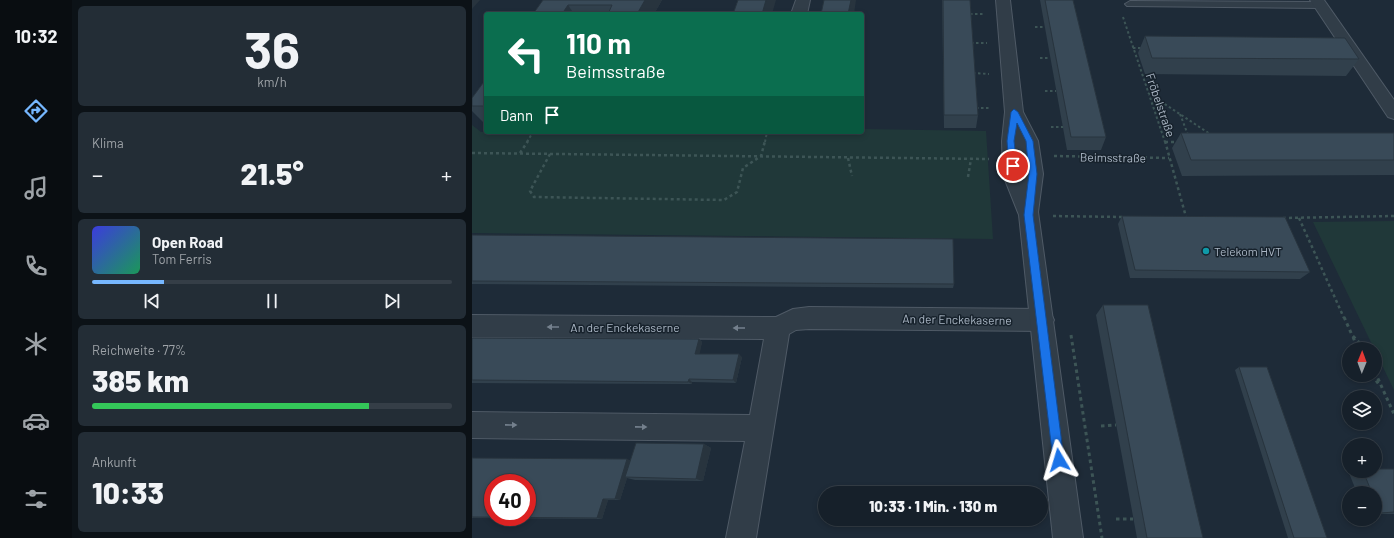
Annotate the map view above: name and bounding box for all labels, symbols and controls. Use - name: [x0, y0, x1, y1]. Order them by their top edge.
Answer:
- text: 36: [244, 17, 300, 79]
- text: 10:32: [15, 25, 57, 47]
- text: 110 m: [566, 26, 631, 60]
- icon: left: [500, 28, 552, 80]
- text: Beimsstraße: [566, 60, 665, 82]
- street label: Fröbelstraße: [1144, 71, 1178, 139]
- text: km/h: [257, 74, 287, 90]
- icon: directions: [22, 97, 50, 125]
- icon: arrive: [541, 104, 563, 126]
- text: Dann: [500, 106, 533, 124]
- text: Klima: [92, 135, 124, 151]
- pin: [996, 149, 1030, 183]
- street label: Beimsstraße: [1080, 149, 1146, 165]
- text: 21.5°: [240, 155, 304, 191]
- icon: arrive: [1002, 155, 1024, 177]
- text: −: [92, 161, 103, 187]
- text: +: [441, 161, 452, 187]
- icon: music: [22, 174, 50, 202]
- text: Open Road: [152, 233, 223, 251]
- place label: Telekom HVT: [1214, 244, 1282, 258]
- marker: Telekom HVT: [1201, 246, 1211, 256]
- text: Tom Ferris: [152, 251, 212, 267]
- icon: phone: [22, 252, 50, 280]
- icon: previous: [141, 290, 163, 312]
- icon: pause: [261, 290, 283, 312]
- icon: next: [381, 290, 403, 312]
- street label: An der Enckekaserne: [902, 311, 1012, 327]
- street label: An der Enckekaserne: [570, 320, 680, 334]
- one-way arrow: [546, 324, 559, 330]
- one-way arrow: [732, 325, 745, 331]
- icon: climate: [22, 330, 50, 358]
- text: Reichweite · 77%: [92, 342, 186, 358]
- north arrow: [1342, 342, 1382, 382]
- map controls: [1342, 342, 1382, 526]
- text: 385 km: [92, 362, 189, 398]
- button: layers: [1342, 390, 1382, 430]
- icon: car: [22, 407, 50, 435]
- one-way arrow: [505, 422, 517, 429]
- one-way arrow: [635, 424, 648, 430]
- button: +: [1342, 438, 1382, 478]
- position arrow: [1038, 439, 1080, 481]
- text: Ankunft: [92, 454, 137, 470]
- text: 10:33: [92, 474, 164, 510]
- speed limit sign: 40: [484, 474, 536, 526]
- icon: filters: [22, 485, 50, 513]
- button: −: [1342, 486, 1382, 526]
- text: 10:33 · 1 Min. · 130 m: [869, 497, 997, 515]

